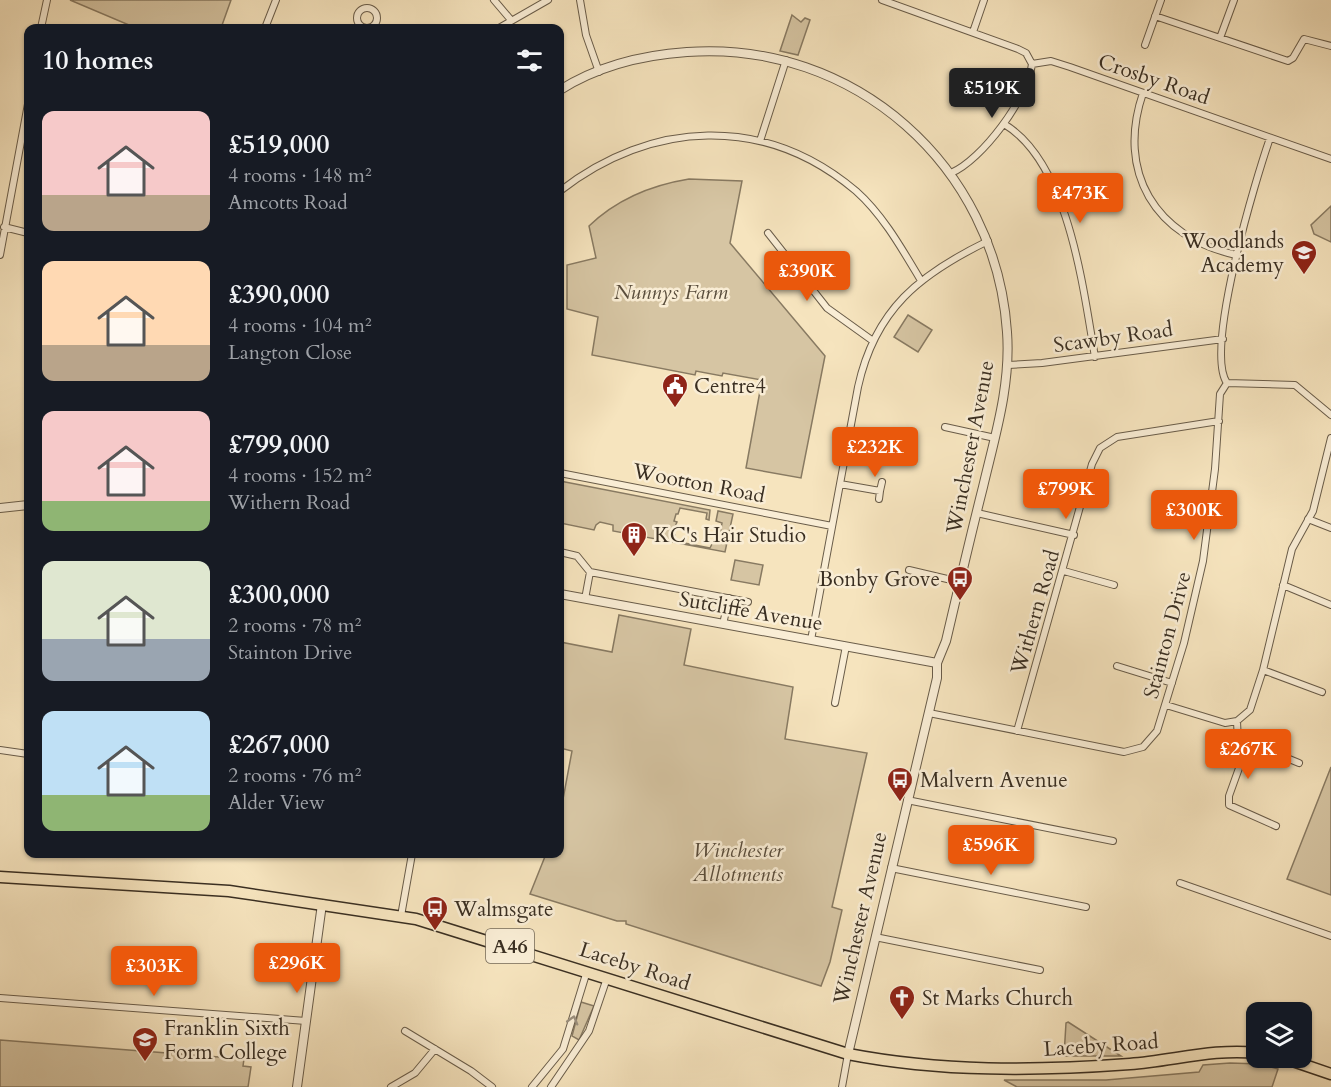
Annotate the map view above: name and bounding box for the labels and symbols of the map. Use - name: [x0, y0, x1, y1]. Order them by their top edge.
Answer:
- street label: Crosby Road: [1094, 47, 1214, 112]
- pin: £519K: [950, 68, 1034, 119]
- pin: £473K: [1038, 173, 1122, 224]
- place label: Woodlands Academy: [1181, 227, 1284, 280]
- school or university icon: Woodlands Academy: [1289, 238, 1319, 276]
- pin: £390K: [765, 251, 849, 302]
- park label: Nunnys Farm: [614, 278, 728, 307]
- street label: Scawby Road: [1052, 315, 1175, 360]
- street label: Winchester Avenue: [939, 358, 1002, 537]
- public building icon: Centre4: [660, 371, 690, 409]
- place label: Centre4: [694, 372, 766, 401]
- pin: £232K: [833, 427, 917, 478]
- street label: Wootton Road: [629, 456, 768, 511]
- pin: £799K: [1024, 469, 1108, 520]
- pin: £300K: [1152, 490, 1236, 541]
- building icon: KC's Hair Studio: [619, 520, 649, 558]
- place label: KC's Hair Studio: [654, 521, 806, 550]
- street label: Withern Road: [1004, 547, 1067, 679]
- bus stop icon: Bonby Grove: [945, 564, 975, 602]
- place label: Bonby Grove: [819, 565, 940, 594]
- street label: Stainton Drive: [1137, 568, 1198, 702]
- street label: Sutcliffe Avenue: [677, 585, 825, 638]
- pin: £267K: [1206, 729, 1290, 780]
- bus stop icon: Malvern Avenue: [885, 765, 915, 803]
- place label: Malvern Avenue: [920, 766, 1068, 795]
- pin: £596K: [949, 825, 1033, 876]
- street label: Winchester Avenue: [826, 829, 894, 1008]
- park label: Winchester Allotments: [692, 836, 784, 889]
- bus stop icon: Walmsgate: [420, 894, 450, 932]
- place label: Walmsgate: [453, 895, 553, 924]
- road number: A46: [486, 929, 534, 963]
- street label: Laceby Road: [576, 935, 694, 998]
- pin: £296K: [255, 943, 339, 994]
- pin: £303K: [112, 946, 196, 997]
- church icon: St Marks Church: [887, 983, 917, 1021]
- place label: St Marks Church: [922, 984, 1074, 1013]
- place label: Franklin Sixth Form College: [164, 1014, 290, 1067]
- one-way arrow: [566, 1015, 578, 1026]
- school or university icon: Franklin Sixth Form College: [130, 1025, 160, 1063]
- street label: Laceby Road: [1043, 1027, 1159, 1064]

